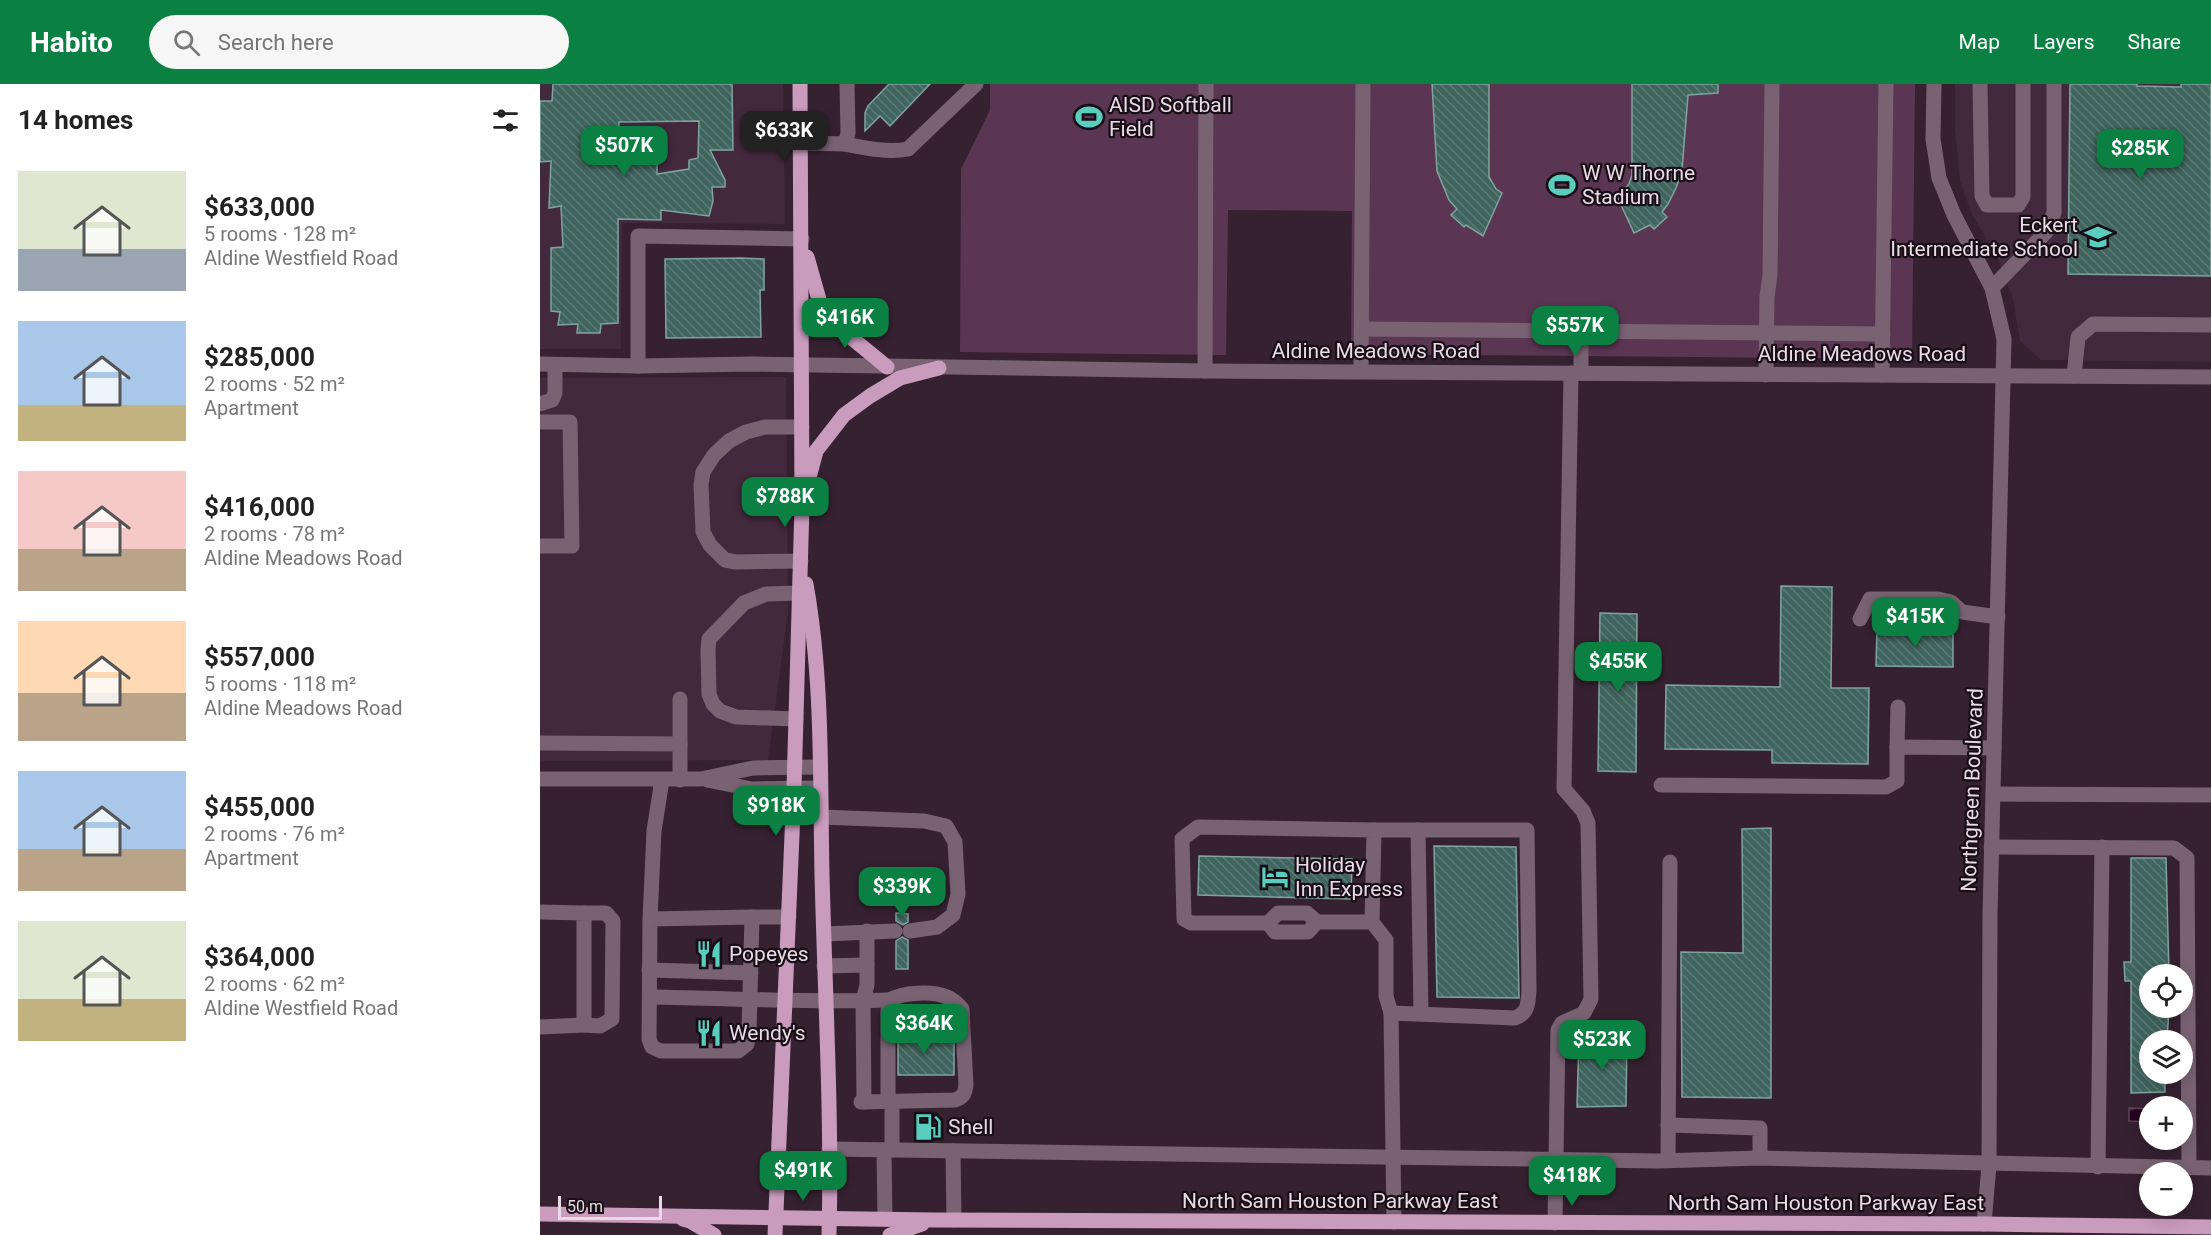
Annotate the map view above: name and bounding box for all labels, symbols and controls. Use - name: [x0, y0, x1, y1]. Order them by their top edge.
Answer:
- search box: [149, 15, 569, 69]
- text: Habito: [30, 26, 113, 59]
- icon: search: [170, 26, 203, 59]
- text: Search here: [218, 30, 334, 55]
- text: Map: [1958, 30, 2000, 54]
- text: Layers: [2033, 30, 2094, 54]
- text: Share: [2127, 30, 2181, 54]
- place label: AISD Softball Field: [1109, 93, 1232, 141]
- sports icon: AISD Softball Field: [1074, 102, 1104, 132]
- icon: filters: [489, 104, 522, 137]
- text: 14 homes: [18, 105, 133, 135]
- pin: $633K: [742, 111, 826, 162]
- text: $633K: [755, 118, 813, 142]
- pin: $507K: [582, 126, 666, 177]
- pin: $285K: [2098, 129, 2182, 180]
- text: $507K: [595, 133, 653, 157]
- text: $285K: [2111, 136, 2169, 160]
- place label: W W Thorne Stadium: [1582, 161, 1695, 209]
- sports icon: W W Thorne Stadium: [1547, 170, 1577, 200]
- text: $633,000: [204, 192, 315, 222]
- icon: home: [66, 195, 138, 267]
- place label: Eckert Intermediate School: [1890, 213, 2078, 261]
- text: 5 rooms · 128 m²: [204, 222, 356, 246]
- school or university icon: Eckert Intermediate School: [2083, 222, 2113, 252]
- text: Aldine Westfield Road: [204, 246, 398, 270]
- pin: $416K: [803, 298, 887, 349]
- text: $416K: [816, 305, 874, 329]
- pin: $557K: [1533, 306, 1617, 357]
- text: $557K: [1546, 313, 1604, 337]
- street label: Aldine Meadows Road: [1272, 339, 1480, 363]
- text: $285,000: [204, 342, 315, 372]
- street label: Aldine Meadows Road: [1758, 342, 1966, 366]
- icon: home: [66, 345, 138, 417]
- text: 2 rooms · 52 m²: [204, 372, 345, 396]
- text: Apartment: [204, 396, 299, 420]
- pin: $788K: [743, 477, 827, 528]
- text: $788K: [756, 484, 814, 508]
- text: $416,000: [204, 492, 315, 522]
- icon: home: [66, 495, 138, 567]
- text: 2 rooms · 78 m²: [204, 522, 345, 546]
- text: Aldine Meadows Road: [204, 546, 403, 570]
- pin: $415K: [1873, 597, 1957, 648]
- text: $415K: [1886, 604, 1944, 628]
- text: $557,000: [204, 642, 315, 672]
- pin: $455K: [1576, 642, 1660, 693]
- icon: home: [66, 645, 138, 717]
- text: $455K: [1589, 649, 1647, 673]
- text: 5 rooms · 118 m²: [204, 672, 356, 696]
- street label: Northgreen Boulevard: [1956, 688, 1988, 892]
- text: Aldine Meadows Road: [204, 696, 403, 720]
- pin: $918K: [734, 786, 818, 837]
- text: $455,000: [204, 792, 315, 822]
- text: $918K: [747, 793, 805, 817]
- icon: home: [66, 795, 138, 867]
- text: 2 rooms · 76 m²: [204, 822, 345, 846]
- text: Apartment: [204, 846, 299, 870]
- place label: Holiday Inn Express: [1295, 853, 1403, 901]
- hotel icon: Holiday Inn Express: [1260, 862, 1290, 892]
- pin: $339K: [860, 867, 944, 918]
- text: $339K: [873, 874, 931, 898]
- restaurant icon: Popeyes: [694, 939, 724, 969]
- text: $364,000: [204, 942, 315, 972]
- place label: Popeyes: [729, 942, 809, 966]
- icon: home: [66, 945, 138, 1017]
- map controls: [2139, 964, 2193, 1216]
- button: locate: [2139, 964, 2193, 1018]
- text: 2 rooms · 62 m²: [204, 972, 345, 996]
- text: Aldine Westfield Road: [204, 996, 398, 1020]
- pin: $364K: [882, 1004, 966, 1055]
- text: $364K: [895, 1011, 953, 1035]
- restaurant icon: Wendy's: [694, 1018, 724, 1048]
- pin: $523K: [1560, 1020, 1644, 1071]
- place label: Wendy's: [729, 1021, 806, 1045]
- text: $523K: [1573, 1027, 1631, 1051]
- button: layers: [2139, 1030, 2193, 1084]
- button: +: [2139, 1096, 2193, 1150]
- fuel station icon: Shell: [913, 1112, 943, 1142]
- place label: Shell: [948, 1115, 993, 1139]
- pin: $491K: [761, 1151, 845, 1202]
- pin: $418K: [1530, 1156, 1614, 1207]
- text: $491K: [774, 1158, 832, 1182]
- button: −: [2139, 1162, 2193, 1216]
- text: $418K: [1543, 1163, 1601, 1187]
- street label: North Sam Houston Parkway East: [1182, 1189, 1498, 1213]
- street label: North Sam Houston Parkway East: [1668, 1191, 1984, 1215]
- scale bar: [558, 1193, 662, 1220]
- text: 50 m: [567, 1197, 603, 1216]

